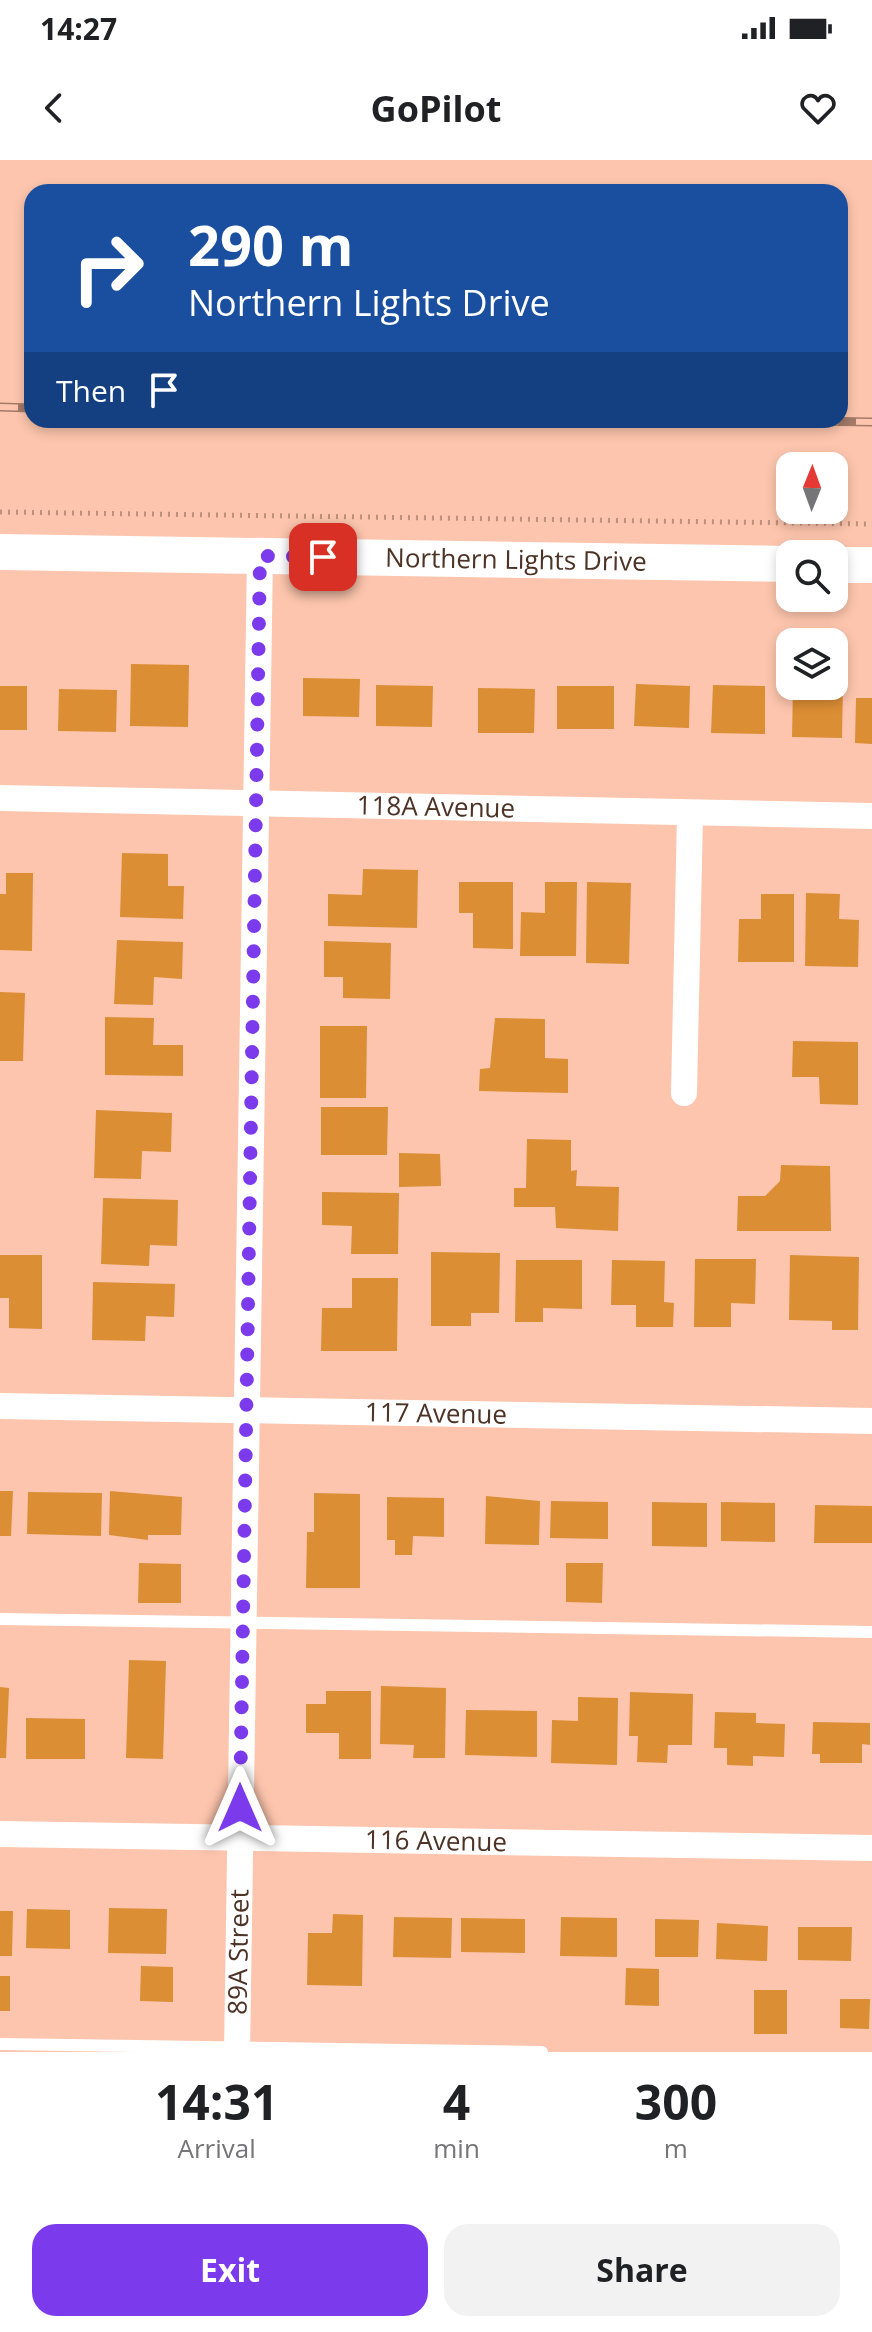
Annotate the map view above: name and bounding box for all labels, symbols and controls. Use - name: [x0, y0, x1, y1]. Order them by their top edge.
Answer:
- text: 14:27: [40, 8, 117, 49]
- text: GoPilot: [371, 84, 501, 133]
- icon: back: [32, 86, 76, 130]
- icon: heart: [796, 86, 840, 130]
- text: 290 m: [188, 206, 354, 282]
- icon: right: [56, 216, 160, 320]
- text: Northern Lights Drive: [188, 278, 550, 327]
- icon: arrive: [142, 368, 186, 412]
- text: Then: [56, 370, 126, 411]
- north arrow: [776, 452, 848, 524]
- map controls: [776, 452, 848, 700]
- pin: [289, 523, 357, 591]
- icon: arrive: [301, 535, 345, 579]
- street label: Northern Lights Drive: [385, 539, 647, 579]
- button: search: [776, 540, 848, 612]
- button: layers: [776, 628, 848, 700]
- street label: 118A Avenue: [356, 786, 515, 826]
- street label: 117 Avenue: [365, 1393, 507, 1432]
- position arrow: [198, 1766, 282, 1850]
- street label: 116 Avenue: [365, 1821, 507, 1859]
- street label: 89A Street: [219, 1889, 257, 2015]
- text: 14:31: [155, 2069, 278, 2134]
- text: 4: [443, 2069, 470, 2134]
- text: 300: [635, 2069, 717, 2134]
- text: Arrival: [177, 2130, 256, 2166]
- text: min: [433, 2130, 480, 2166]
- text: m: [664, 2130, 688, 2166]
- button: Exit: [32, 2224, 428, 2316]
- button: Share: [444, 2224, 840, 2316]

